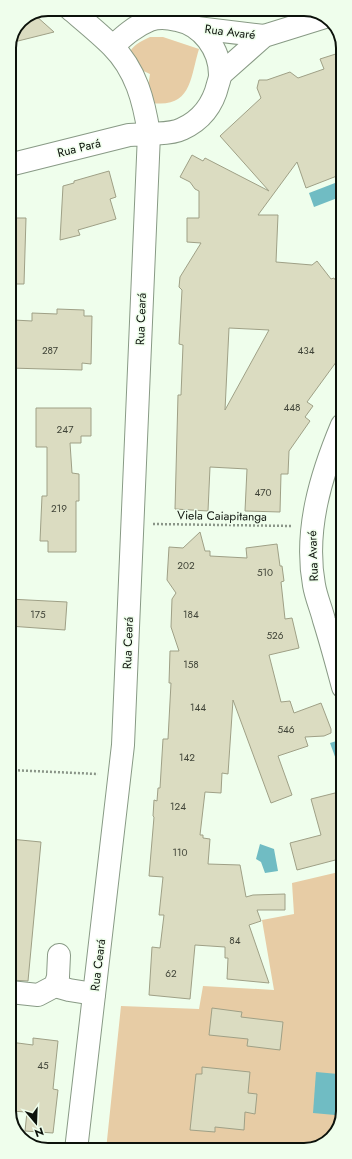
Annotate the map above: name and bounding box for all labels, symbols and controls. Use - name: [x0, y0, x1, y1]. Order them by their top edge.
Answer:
- street label: Rua Avaré: [204, 20, 256, 44]
- street label: Rua Pará: [55, 134, 103, 162]
- street label: Rua Ceará: [131, 292, 151, 346]
- house number: 287: [42, 343, 59, 358]
- house number: 434: [297, 343, 315, 358]
- house number: 448: [283, 400, 301, 415]
- house number: 247: [57, 422, 74, 437]
- house number: 470: [254, 485, 272, 500]
- house number: 219: [51, 501, 67, 516]
- street label: Viela Caiapitanga: [177, 506, 267, 526]
- street label: Rua Avaré: [303, 530, 323, 582]
- house number: 202: [177, 558, 195, 573]
- house number: 510: [257, 565, 273, 580]
- house number: 175: [30, 607, 46, 622]
- house number: 184: [183, 607, 199, 622]
- street label: Rua Ceará: [118, 616, 138, 670]
- house number: 526: [266, 628, 284, 643]
- house number: 158: [183, 657, 199, 672]
- house number: 144: [190, 700, 206, 715]
- house number: 546: [277, 722, 295, 737]
- house number: 142: [179, 750, 195, 765]
- house number: 124: [170, 799, 186, 814]
- house number: 110: [173, 845, 188, 860]
- house number: 84: [229, 933, 241, 948]
- street label: Rua Ceará: [86, 938, 110, 992]
- house number: 62: [165, 966, 177, 981]
- house number: 45: [37, 1058, 49, 1073]
- north arrow: [16, 1103, 56, 1143]
- text: N: [33, 1123, 46, 1141]

